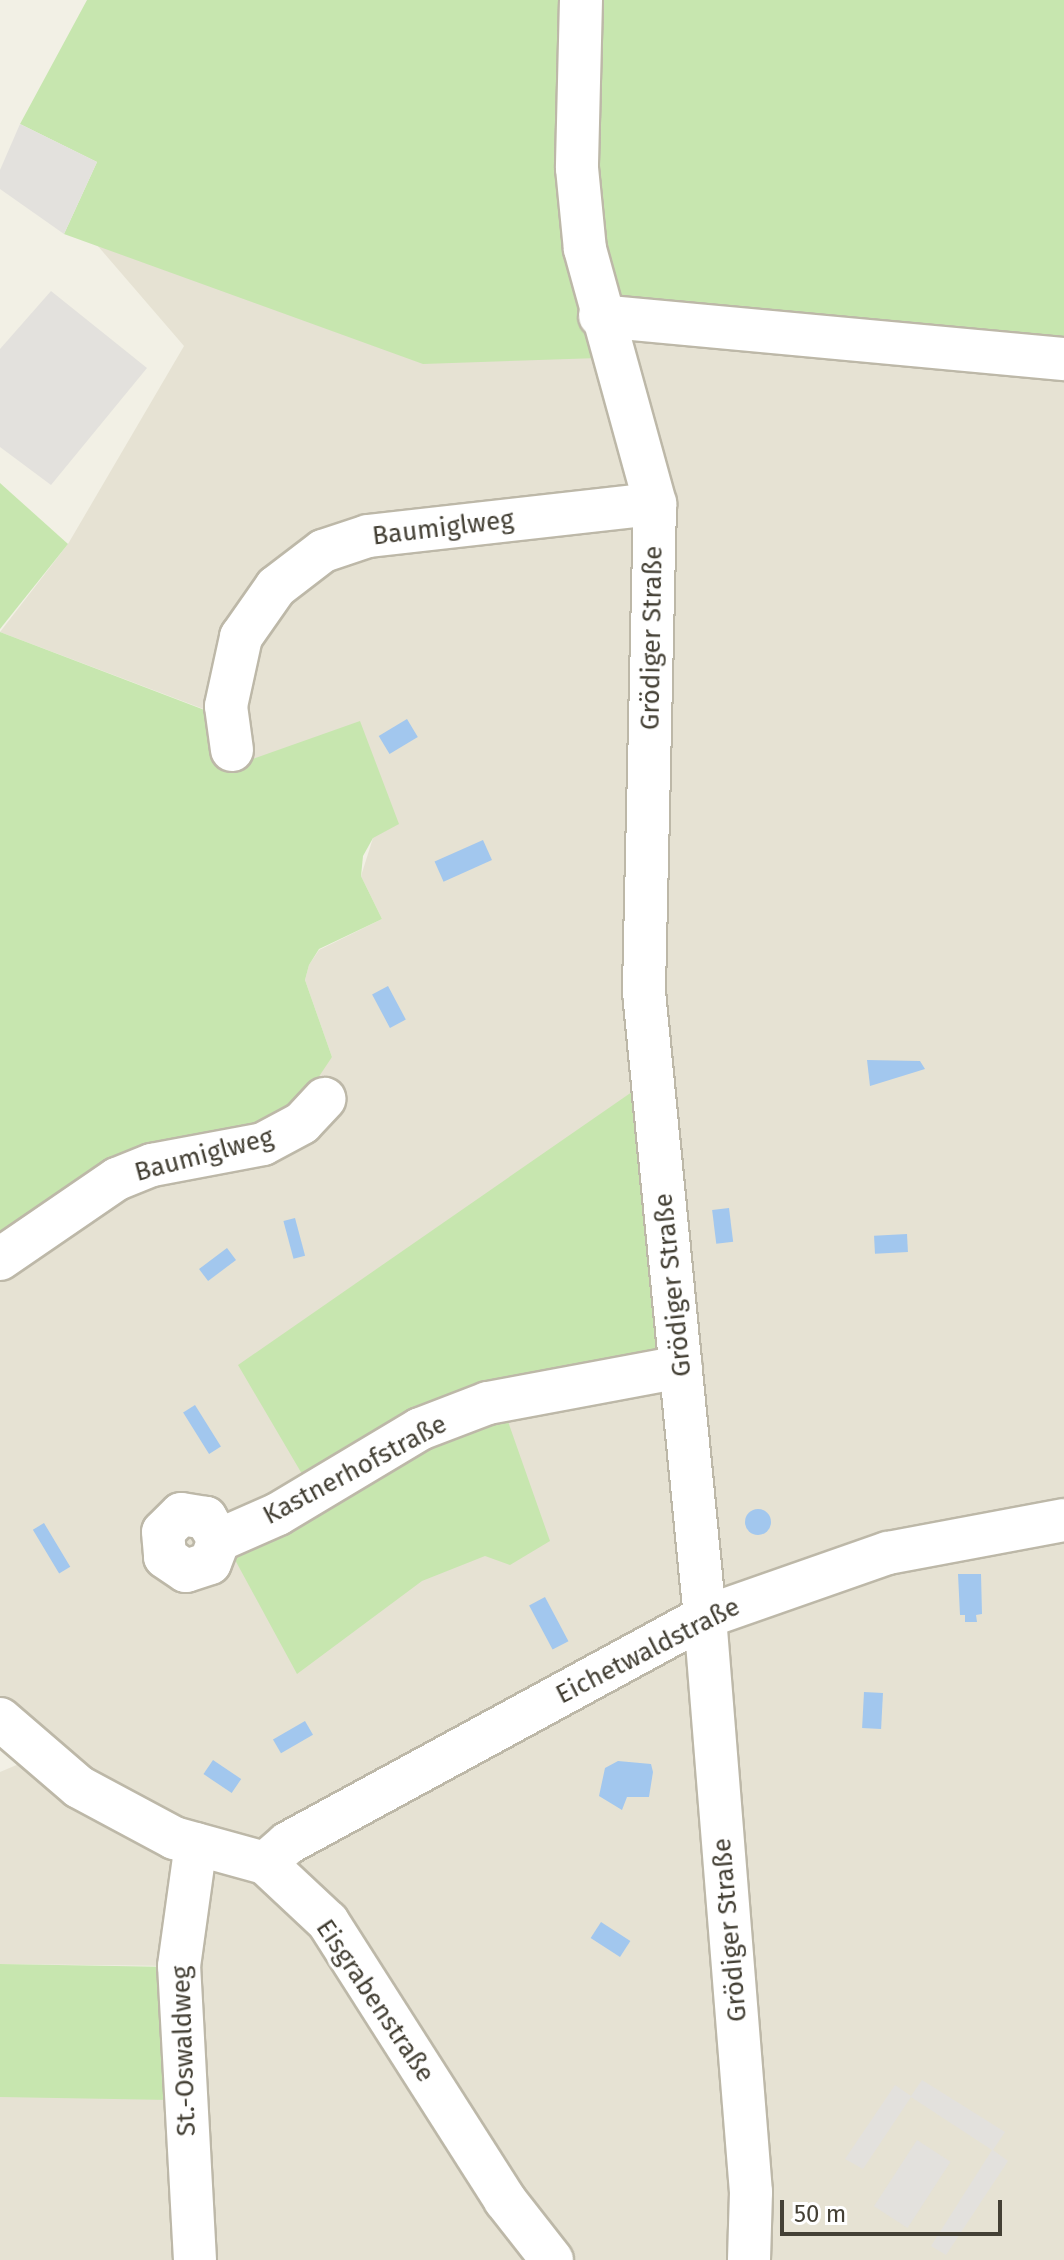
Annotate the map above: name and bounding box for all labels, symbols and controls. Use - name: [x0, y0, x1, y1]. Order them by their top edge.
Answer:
- street label: Baumiglweg: [371, 504, 515, 552]
- street label: Grödiger Straße: [635, 546, 669, 730]
- street label: Baumiglweg: [131, 1122, 277, 1188]
- street label: Grödiger Straße: [648, 1192, 698, 1378]
- street label: Kastnerhofstraße: [258, 1408, 452, 1532]
- street label: Eichetwaldstraße: [551, 1591, 745, 1711]
- street label: Grödiger Straße: [706, 1837, 754, 2023]
- street label: Eisgrabenstraße: [309, 1914, 441, 2088]
- street label: St.-Oswaldweg: [165, 1965, 203, 2137]
- scale bar: [784, 2184, 1006, 2234]
- text: 50 m: [794, 2200, 846, 2228]

